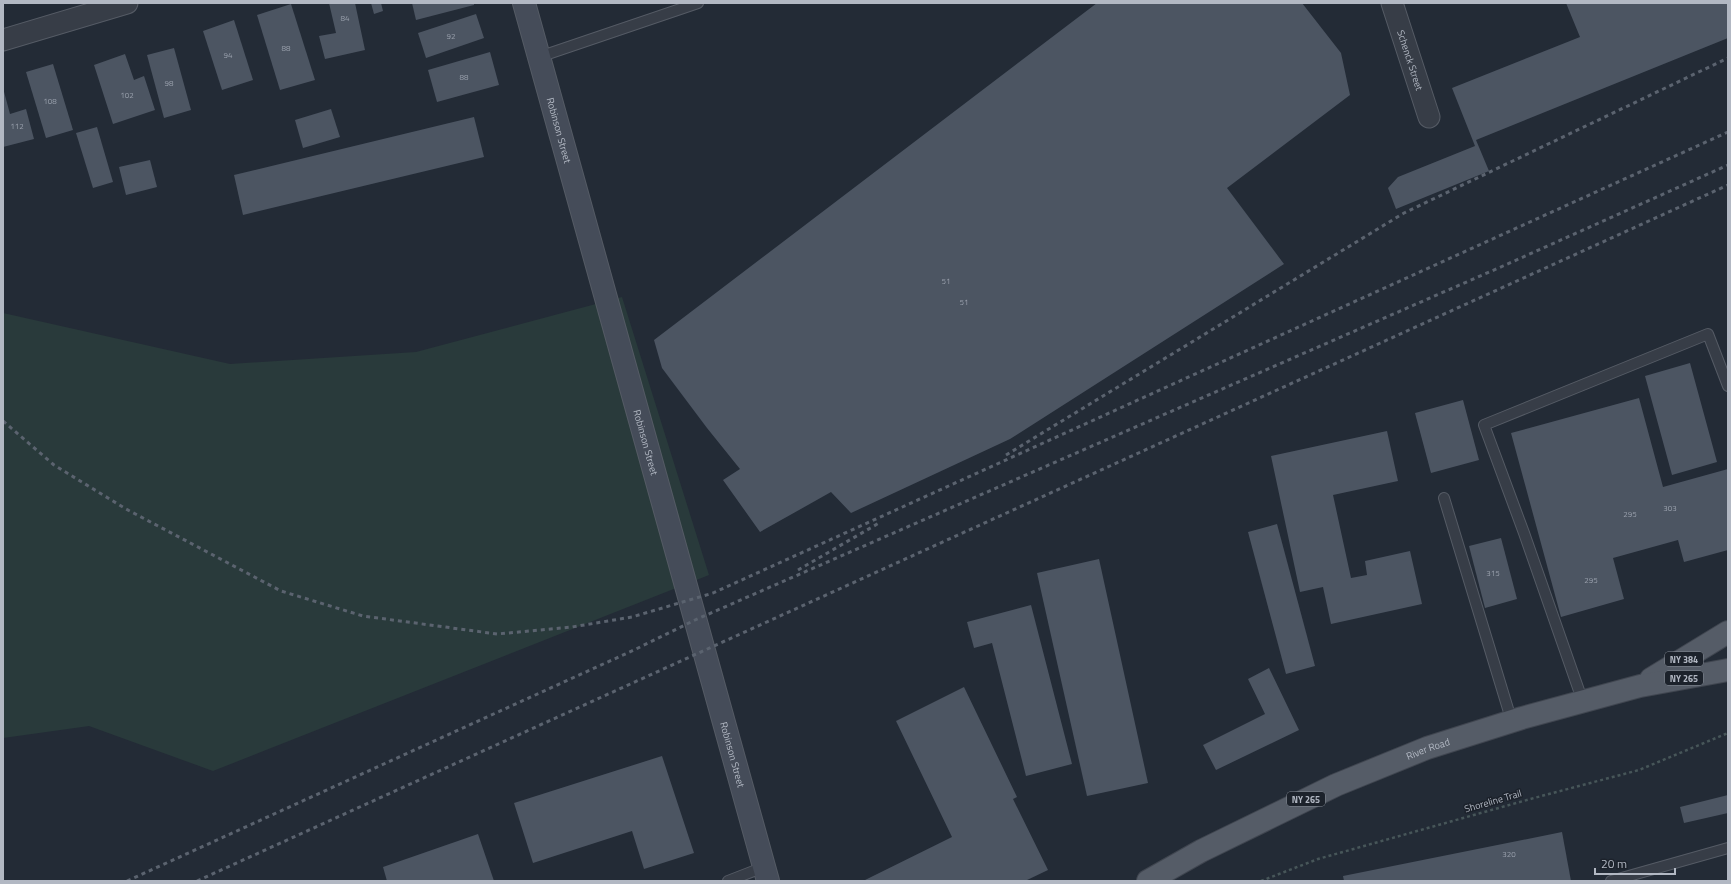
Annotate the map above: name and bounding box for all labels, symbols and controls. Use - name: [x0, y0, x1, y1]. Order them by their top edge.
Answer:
- house number: 84: [341, 12, 350, 24]
- street label: Schenck Street: [1394, 28, 1428, 93]
- house number: 92: [447, 30, 455, 42]
- house number: 88: [282, 42, 291, 54]
- house number: 94: [224, 49, 233, 61]
- house number: 88: [460, 71, 469, 83]
- house number: 98: [165, 77, 174, 89]
- house number: 102: [120, 89, 134, 101]
- house number: 108: [43, 95, 57, 107]
- street label: Robinson Street: [543, 96, 576, 165]
- house number: 112: [10, 120, 24, 132]
- house number: 51: [942, 275, 950, 287]
- house number: 51: [960, 296, 968, 308]
- street label: Robinson Street: [630, 408, 662, 477]
- house number: 303: [1663, 502, 1677, 514]
- house number: 295: [1623, 508, 1637, 520]
- house number: 315: [1486, 567, 1500, 579]
- house number: 295: [1584, 574, 1598, 586]
- road number: NY 384: [1665, 652, 1703, 666]
- road number: NY 265: [1665, 671, 1703, 685]
- street label: Robinson Street: [717, 720, 749, 790]
- street label: River Road: [1404, 734, 1452, 763]
- street label: Shoreline Trail: [1463, 786, 1523, 816]
- road number: NY 265: [1287, 792, 1325, 806]
- house number: 320: [1502, 848, 1516, 860]
- scale bar: [1595, 850, 1675, 876]
- text: 20 m: [1601, 854, 1627, 873]

